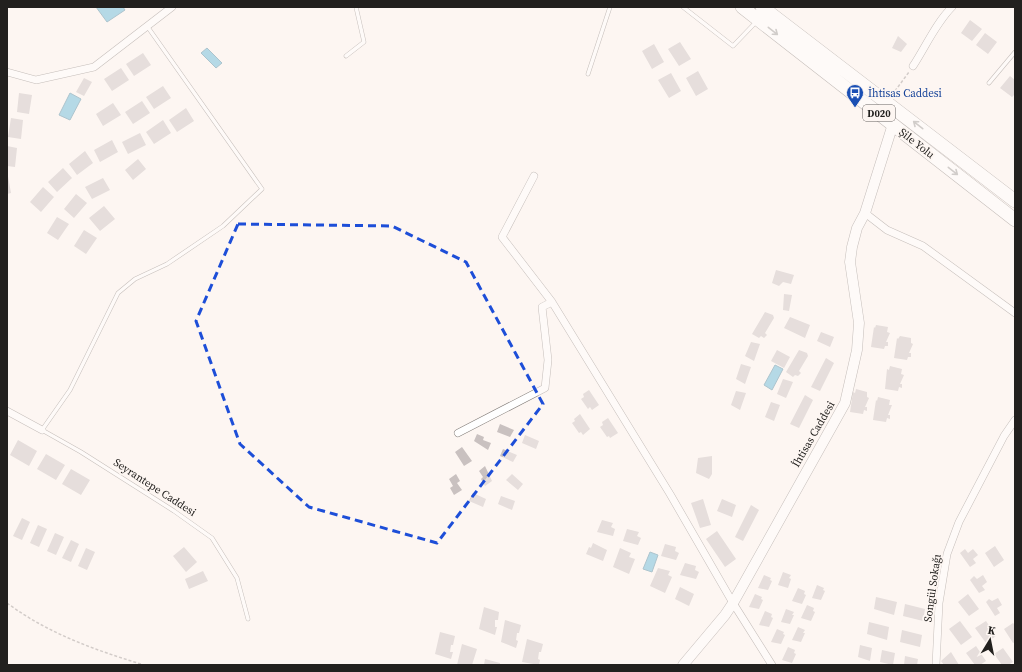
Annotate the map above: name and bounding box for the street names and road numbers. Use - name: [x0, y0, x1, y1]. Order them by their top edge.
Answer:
- road number: D020: [863, 105, 895, 121]
- street label: Şile Yolu: [896, 125, 938, 162]
- street label: İhtisas Caddesi: [788, 399, 838, 470]
- street label: Seyrantepe Caddesi: [110, 455, 199, 520]
- street label: Songül Sokağı: [920, 553, 945, 623]

